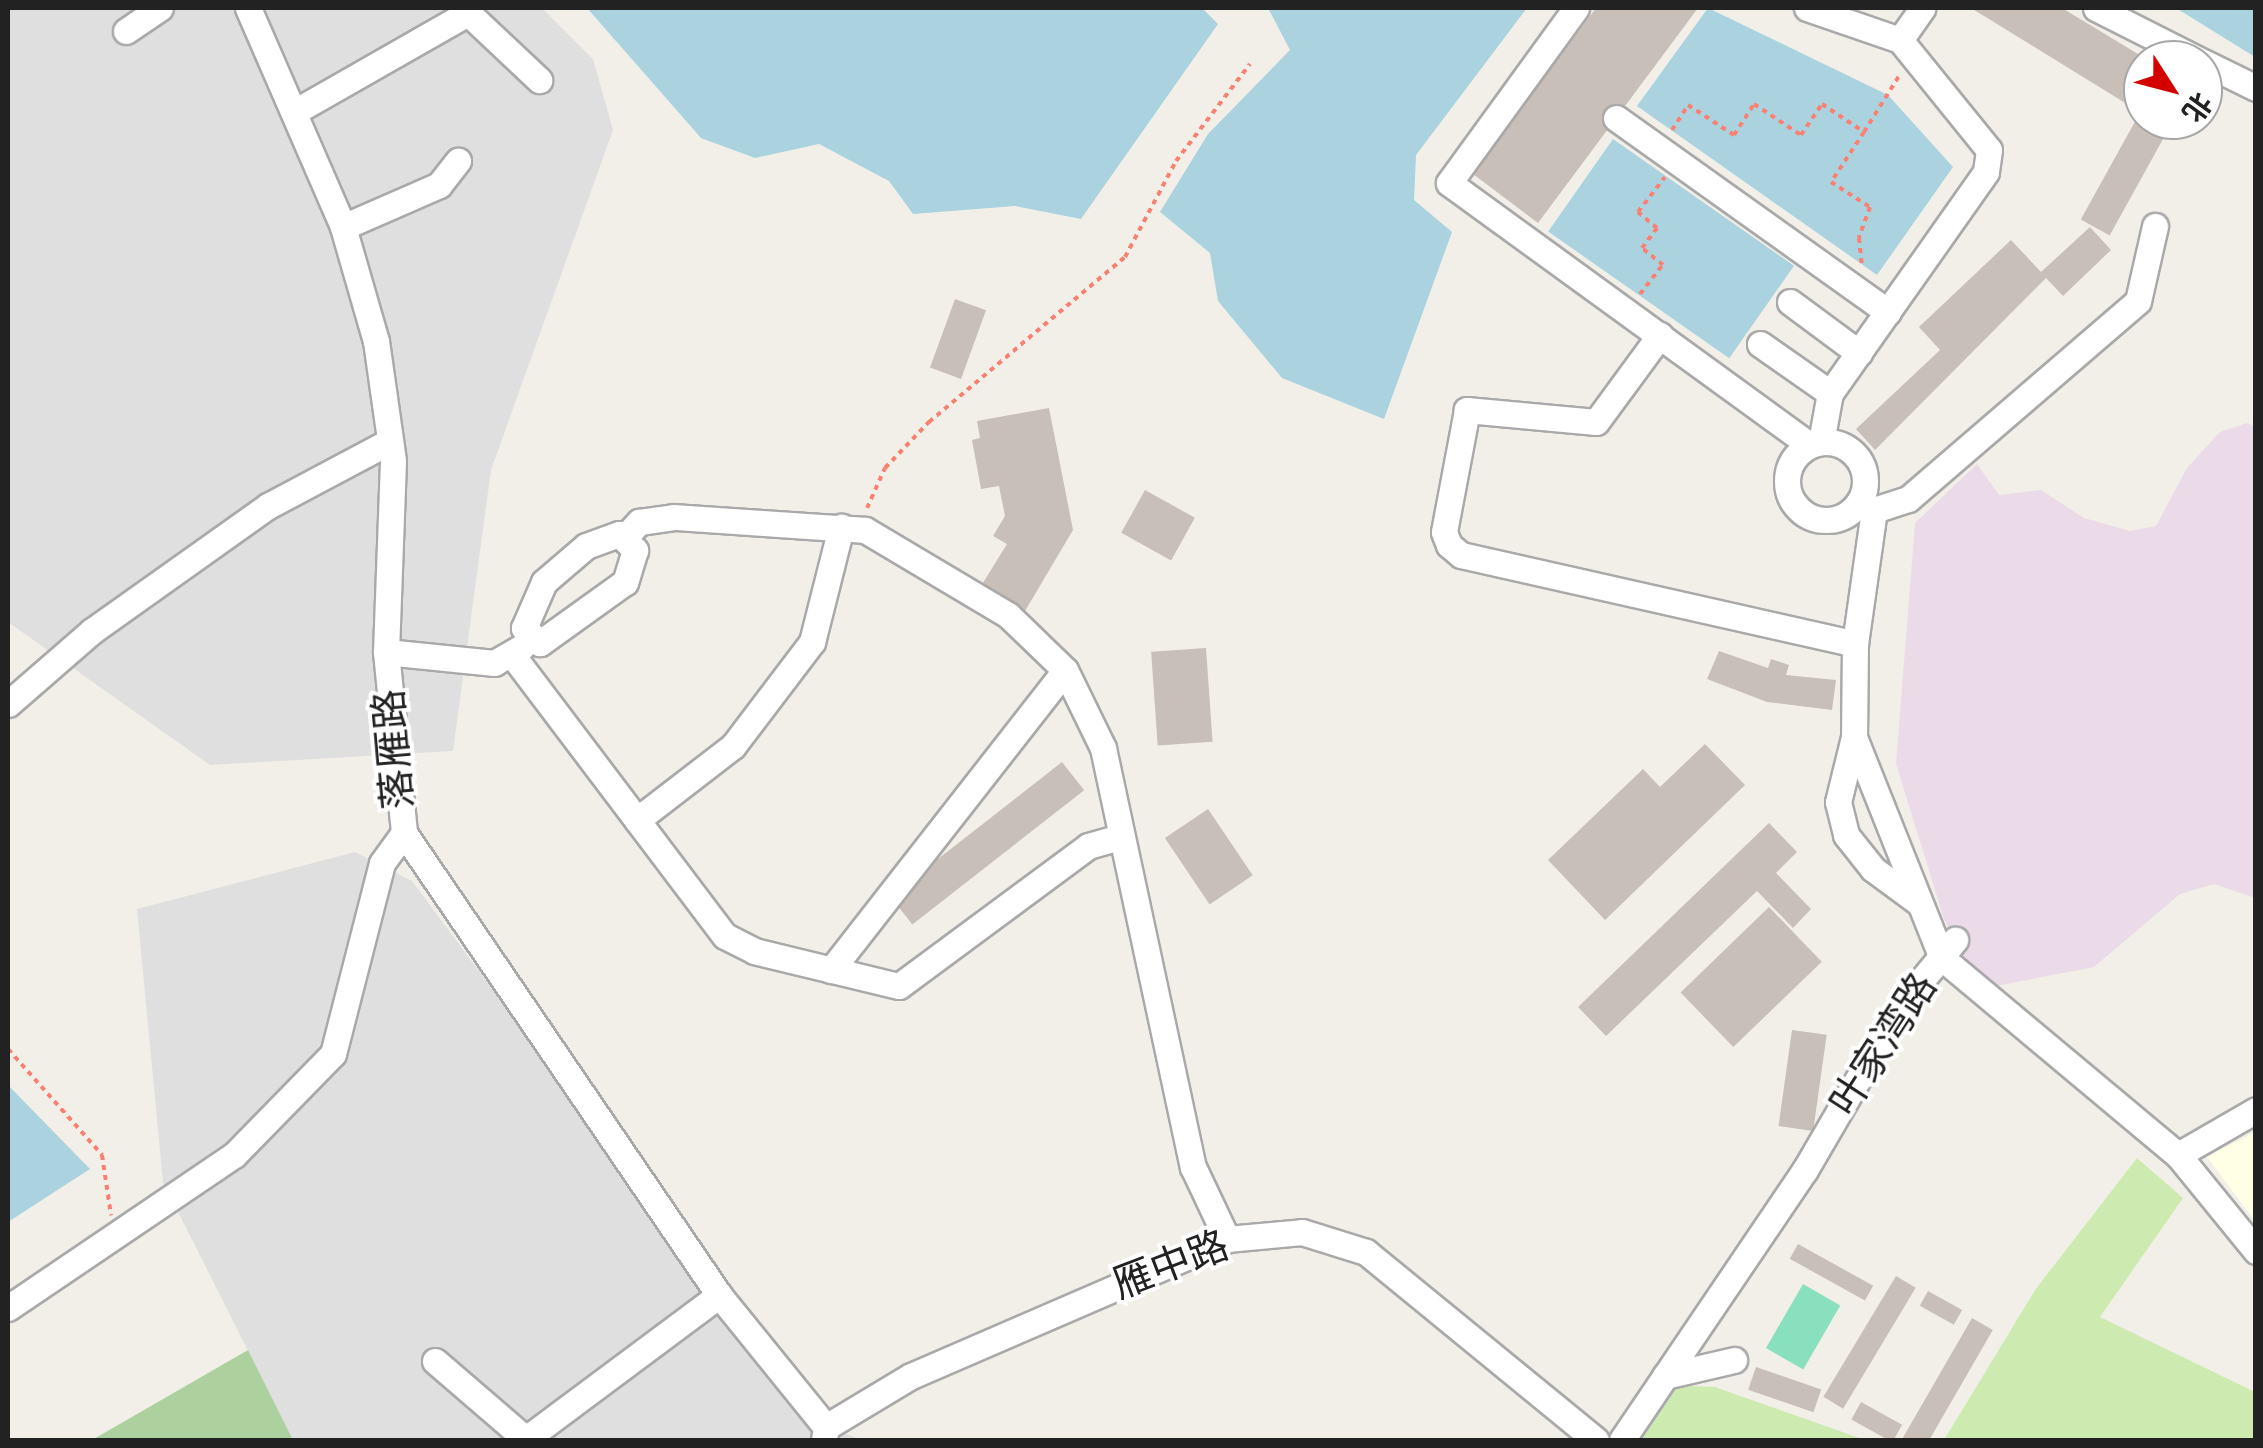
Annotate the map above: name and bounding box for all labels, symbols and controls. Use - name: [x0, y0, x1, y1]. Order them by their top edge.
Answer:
- north arrow: [2123, 40, 2223, 140]
- text: 北: [2176, 87, 2215, 126]
- street label: 落雁路: [366, 687, 424, 811]
- street label: 叶家湾路: [1820, 965, 1948, 1125]
- street label: 雁中路: [1106, 1222, 1236, 1310]

